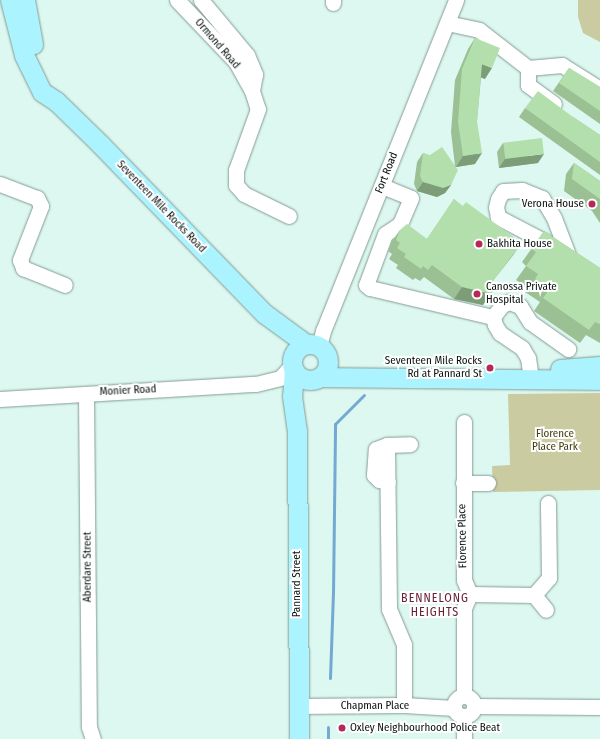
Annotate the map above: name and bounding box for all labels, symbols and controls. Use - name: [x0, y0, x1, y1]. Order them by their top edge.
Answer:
- street label: Ormond Road: [192, 16, 242, 72]
- street label: Fort Road: [373, 151, 401, 195]
- street label: Seventeen Mile Rocks Road: [114, 158, 208, 256]
- place label: Verona House: [522, 197, 584, 211]
- marker: Verona House: [587, 199, 597, 209]
- place label: Bakhita House: [487, 237, 552, 251]
- marker: Bakhita House: [474, 239, 484, 249]
- place label: Canossa Private Hospital: [486, 281, 557, 307]
- marker: Canossa Private Hospital: [471, 288, 483, 300]
- place label: Seventeen Mile Rocks Rd at Pannard St: [385, 355, 482, 381]
- marker: Seventeen Mile Rocks Rd at Pannard St: [485, 363, 495, 373]
- street label: Monier Road: [99, 383, 157, 399]
- park label: Florence Place Park: [532, 428, 578, 454]
- street label: Florence Place: [456, 504, 470, 568]
- street label: Aberdare Street: [81, 532, 95, 602]
- street label: Pannard Street: [290, 551, 304, 617]
- district label: BENNELONG HEIGHTS: [401, 592, 469, 620]
- street label: Chapman Place: [341, 699, 409, 713]
- place label: Oxley Neighbourhood Police Beat: [350, 721, 500, 735]
- marker: Oxley Neighbourhood Police Beat: [337, 723, 347, 733]

